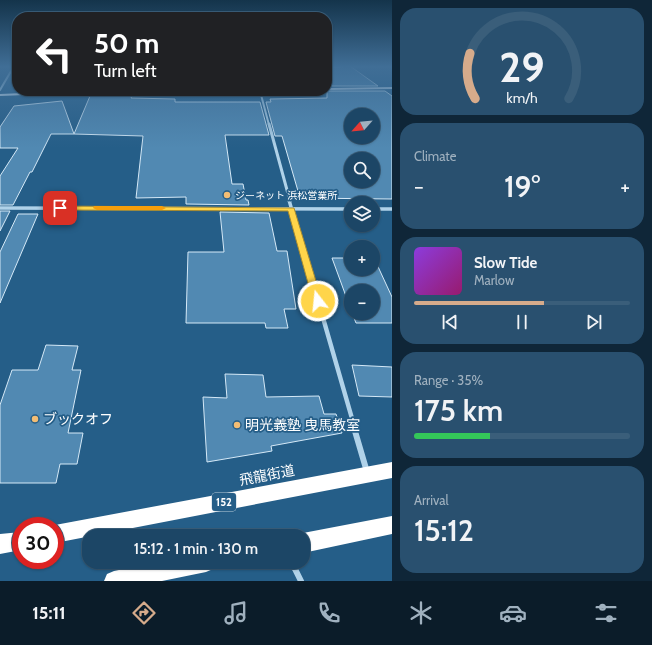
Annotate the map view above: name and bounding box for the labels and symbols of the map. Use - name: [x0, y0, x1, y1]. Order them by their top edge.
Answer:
- north arrow: [344, 108, 380, 144]
- place label: ジーネット 浜松営業所: [235, 189, 337, 202]
- marker: ジーネット 浜松営業所: [222, 190, 232, 200]
- pin: [43, 191, 77, 225]
- position arrow: [297, 280, 339, 322]
- place label: ブックオフ: [43, 410, 113, 428]
- marker: ブックオフ: [30, 414, 40, 424]
- place label: 明光義塾 曳馬教室: [245, 416, 360, 434]
- marker: 明光義塾 曳馬教室: [232, 420, 242, 430]
- street label: 飛龍街道: [238, 461, 296, 489]
- road number: 152: [212, 493, 236, 511]
- speed limit sign: 30: [12, 517, 64, 569]

